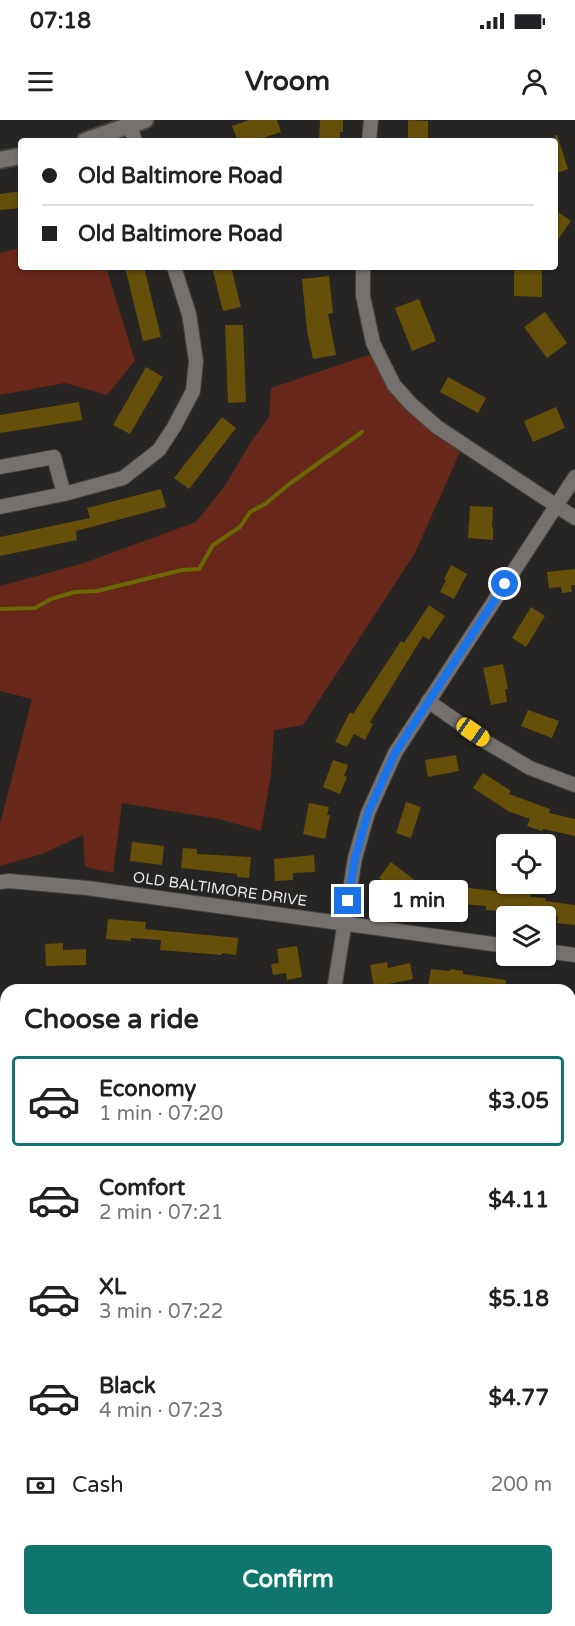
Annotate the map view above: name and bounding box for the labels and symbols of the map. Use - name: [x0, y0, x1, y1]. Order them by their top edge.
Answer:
- route start: [491, 570, 518, 597]
- car: [453, 714, 493, 750]
- street label: OLD BALTIMORE DRIVE: [132, 868, 308, 910]
- callout: 1 min: [369, 880, 468, 922]
- route end: [334, 887, 361, 914]

